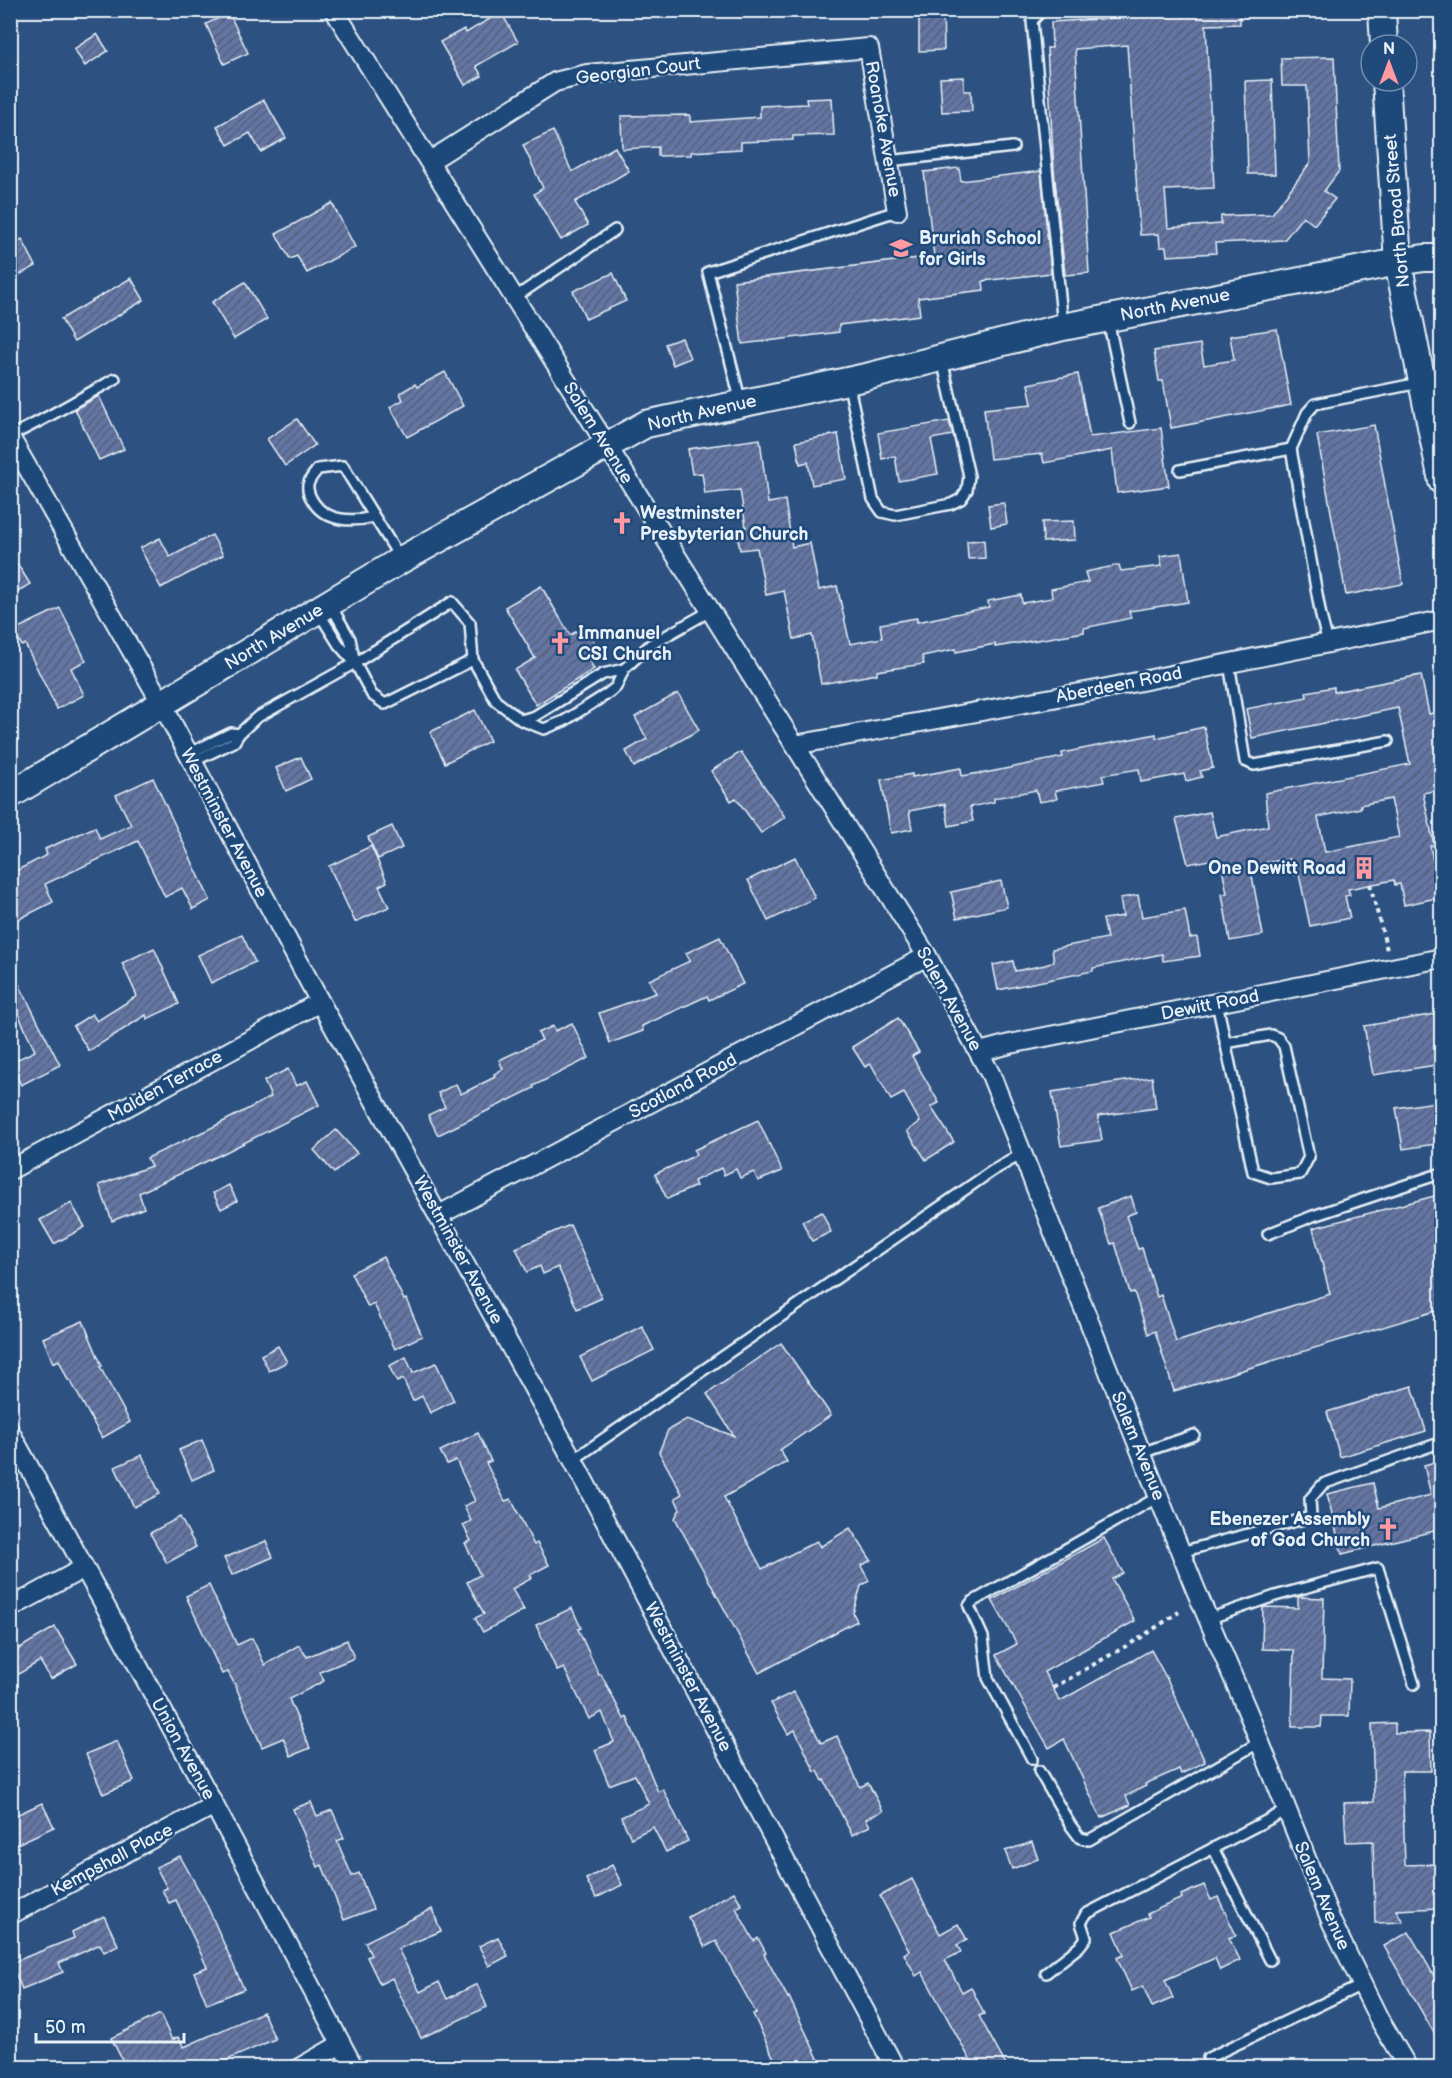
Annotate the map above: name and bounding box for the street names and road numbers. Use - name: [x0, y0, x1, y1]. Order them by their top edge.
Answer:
- street label: Georgian Court: [574, 53, 702, 89]
- street label: Roanoke Avenue: [861, 59, 905, 199]
- street label: North Broad Street: [1380, 133, 1414, 289]
- street label: North Avenue: [1118, 284, 1232, 326]
- street label: Salem Avenue: [558, 378, 638, 488]
- street label: North Avenue: [645, 390, 759, 436]
- street label: North Avenue: [221, 599, 327, 675]
- street label: Aberdeen Road: [1054, 662, 1184, 708]
- street label: Westminster Avenue: [176, 745, 272, 902]
- street label: Salem Avenue: [912, 943, 986, 1055]
- street label: Dewitt Road: [1159, 985, 1261, 1025]
- street label: Malden Terrace: [104, 1046, 226, 1126]
- street label: Scotland Road: [626, 1049, 740, 1123]
- street label: Westminster Avenue: [409, 1172, 508, 1328]
- street label: Salem Avenue: [1107, 1388, 1170, 1504]
- street label: Westminster Avenue: [640, 1599, 736, 1756]
- street label: Union Avenue: [146, 1694, 220, 1804]
- street label: Kempshall Place: [47, 1819, 177, 1901]
- street label: Salem Avenue: [1290, 1839, 1354, 1954]

